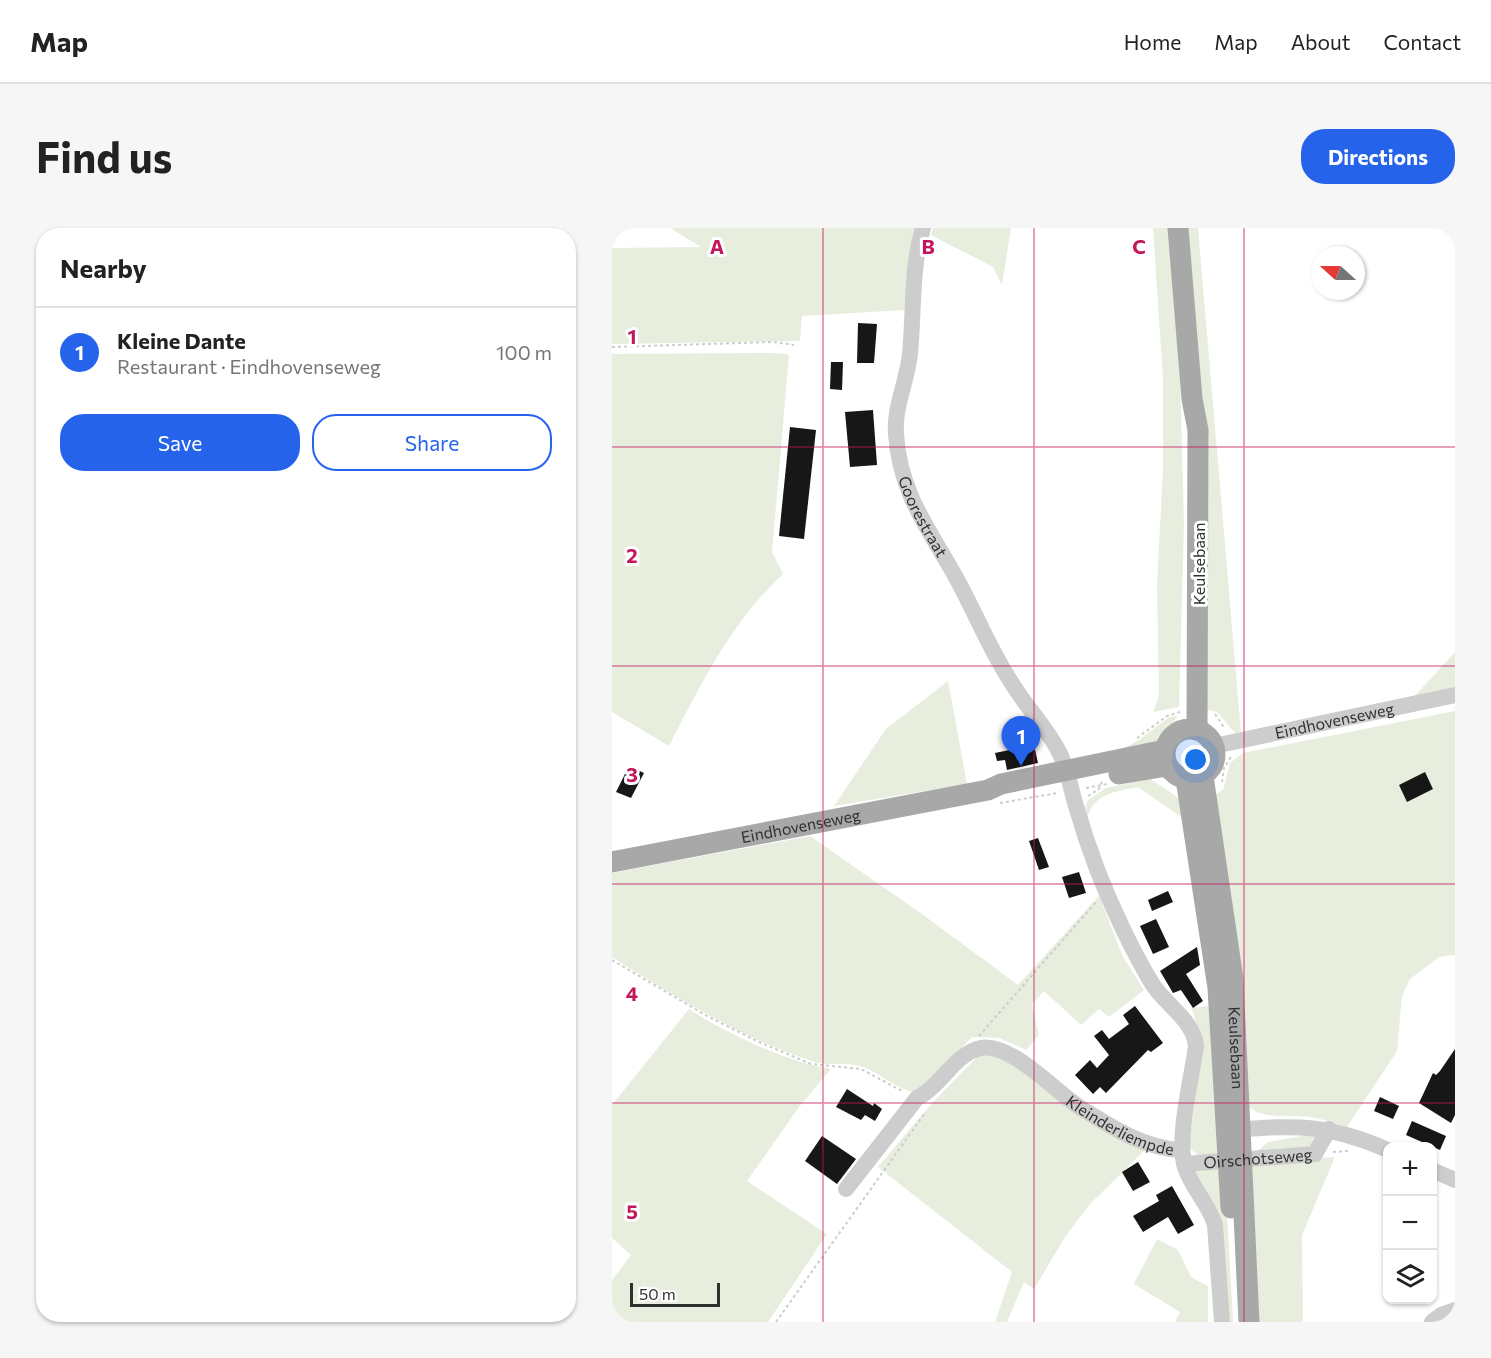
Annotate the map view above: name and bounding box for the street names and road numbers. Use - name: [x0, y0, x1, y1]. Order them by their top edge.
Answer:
- street label: Goorestraat: [895, 473, 952, 560]
- street label: Keulsebaan: [1189, 523, 1208, 605]
- street label: Eindhovenseweg: [1273, 698, 1396, 742]
- street label: Eindhovenseweg: [739, 805, 862, 846]
- street label: Keulsebaan: [1225, 1006, 1248, 1089]
- street label: Kleinderliempde: [1063, 1091, 1175, 1158]
- street label: Oirschotseweg: [1203, 1144, 1313, 1171]

